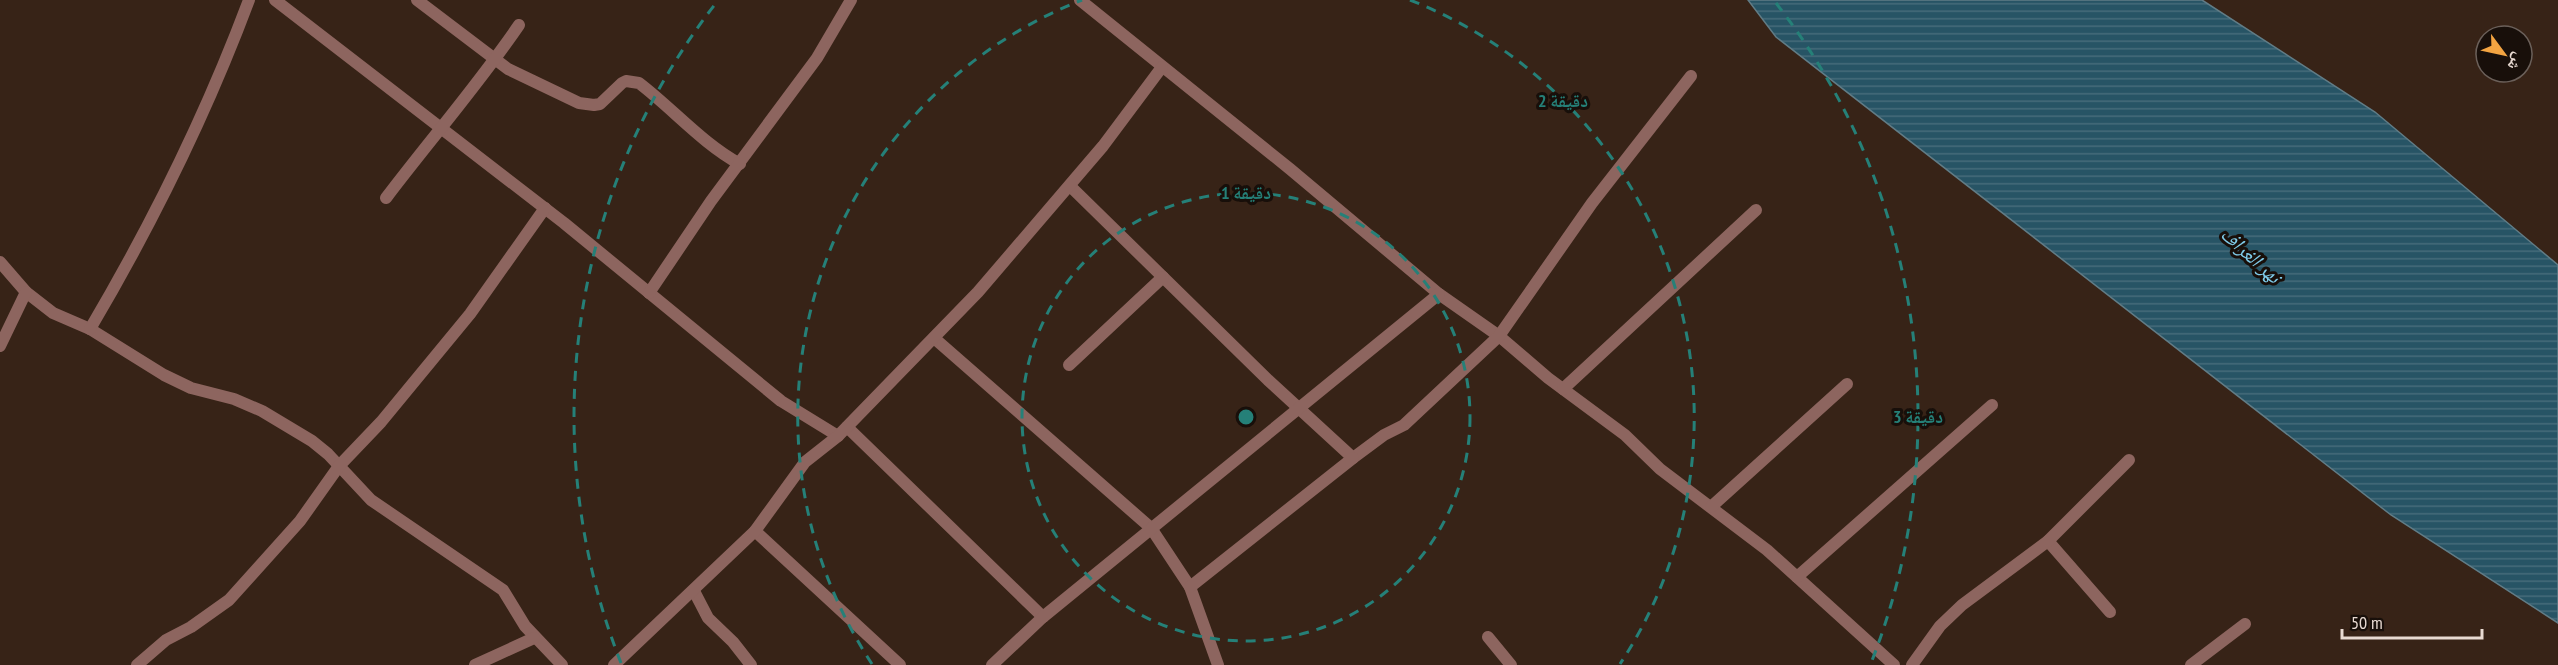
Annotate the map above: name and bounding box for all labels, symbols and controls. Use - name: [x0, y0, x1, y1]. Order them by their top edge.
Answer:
- north arrow: [2474, 24, 2534, 84]
- text: ش: [2504, 50, 2530, 75]
- text: 2 دقيقة: [1538, 89, 1588, 112]
- text: 1 دقيقة: [1221, 181, 1271, 204]
- water label: نهر الغراف: [2215, 221, 2289, 291]
- text: 3 دقيقة: [1893, 405, 1943, 428]
- centre of rings: [1236, 407, 1256, 427]
- scale bar: [2342, 602, 2482, 640]
- text: 50 m: [2351, 611, 2383, 634]

